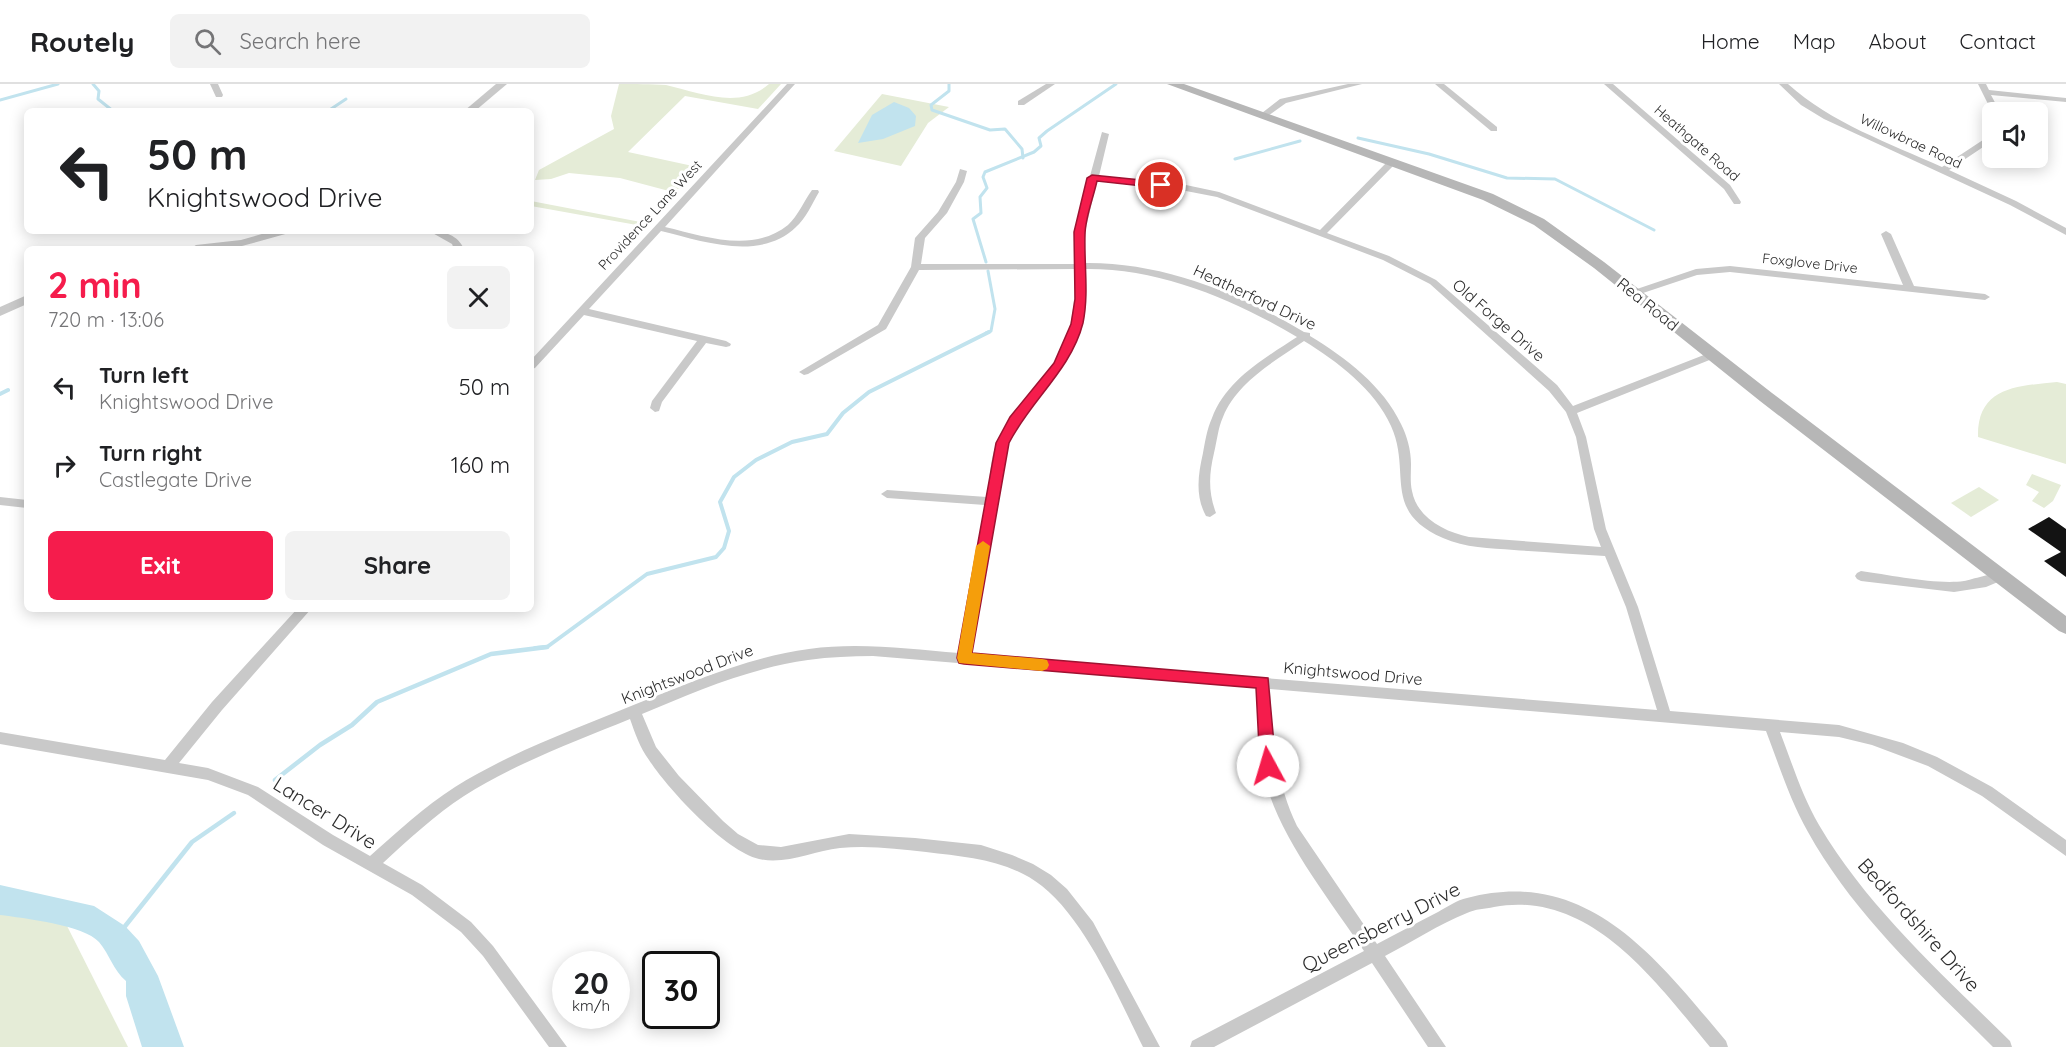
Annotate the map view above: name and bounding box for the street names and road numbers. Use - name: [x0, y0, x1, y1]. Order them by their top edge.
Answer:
- street label: Heathgate Road: [1651, 101, 1743, 185]
- street label: Willowbrae Road: [1857, 110, 1965, 172]
- street label: Providence Lane West: [594, 156, 706, 274]
- street label: Foxglove Drive: [1761, 249, 1859, 277]
- street label: Heatherford Drive: [1190, 260, 1320, 334]
- street label: Rea Road: [1613, 273, 1683, 335]
- street label: Old Forge Drive: [1449, 274, 1549, 366]
- street label: Knightswood Drive: [618, 640, 756, 708]
- street label: Knightswood Drive: [1283, 657, 1423, 689]
- street label: Lancer Drive: [269, 771, 382, 854]
- street label: Bedfordshire Drive: [1853, 853, 1986, 997]
- street label: Queensberry Drive: [1297, 876, 1464, 977]

